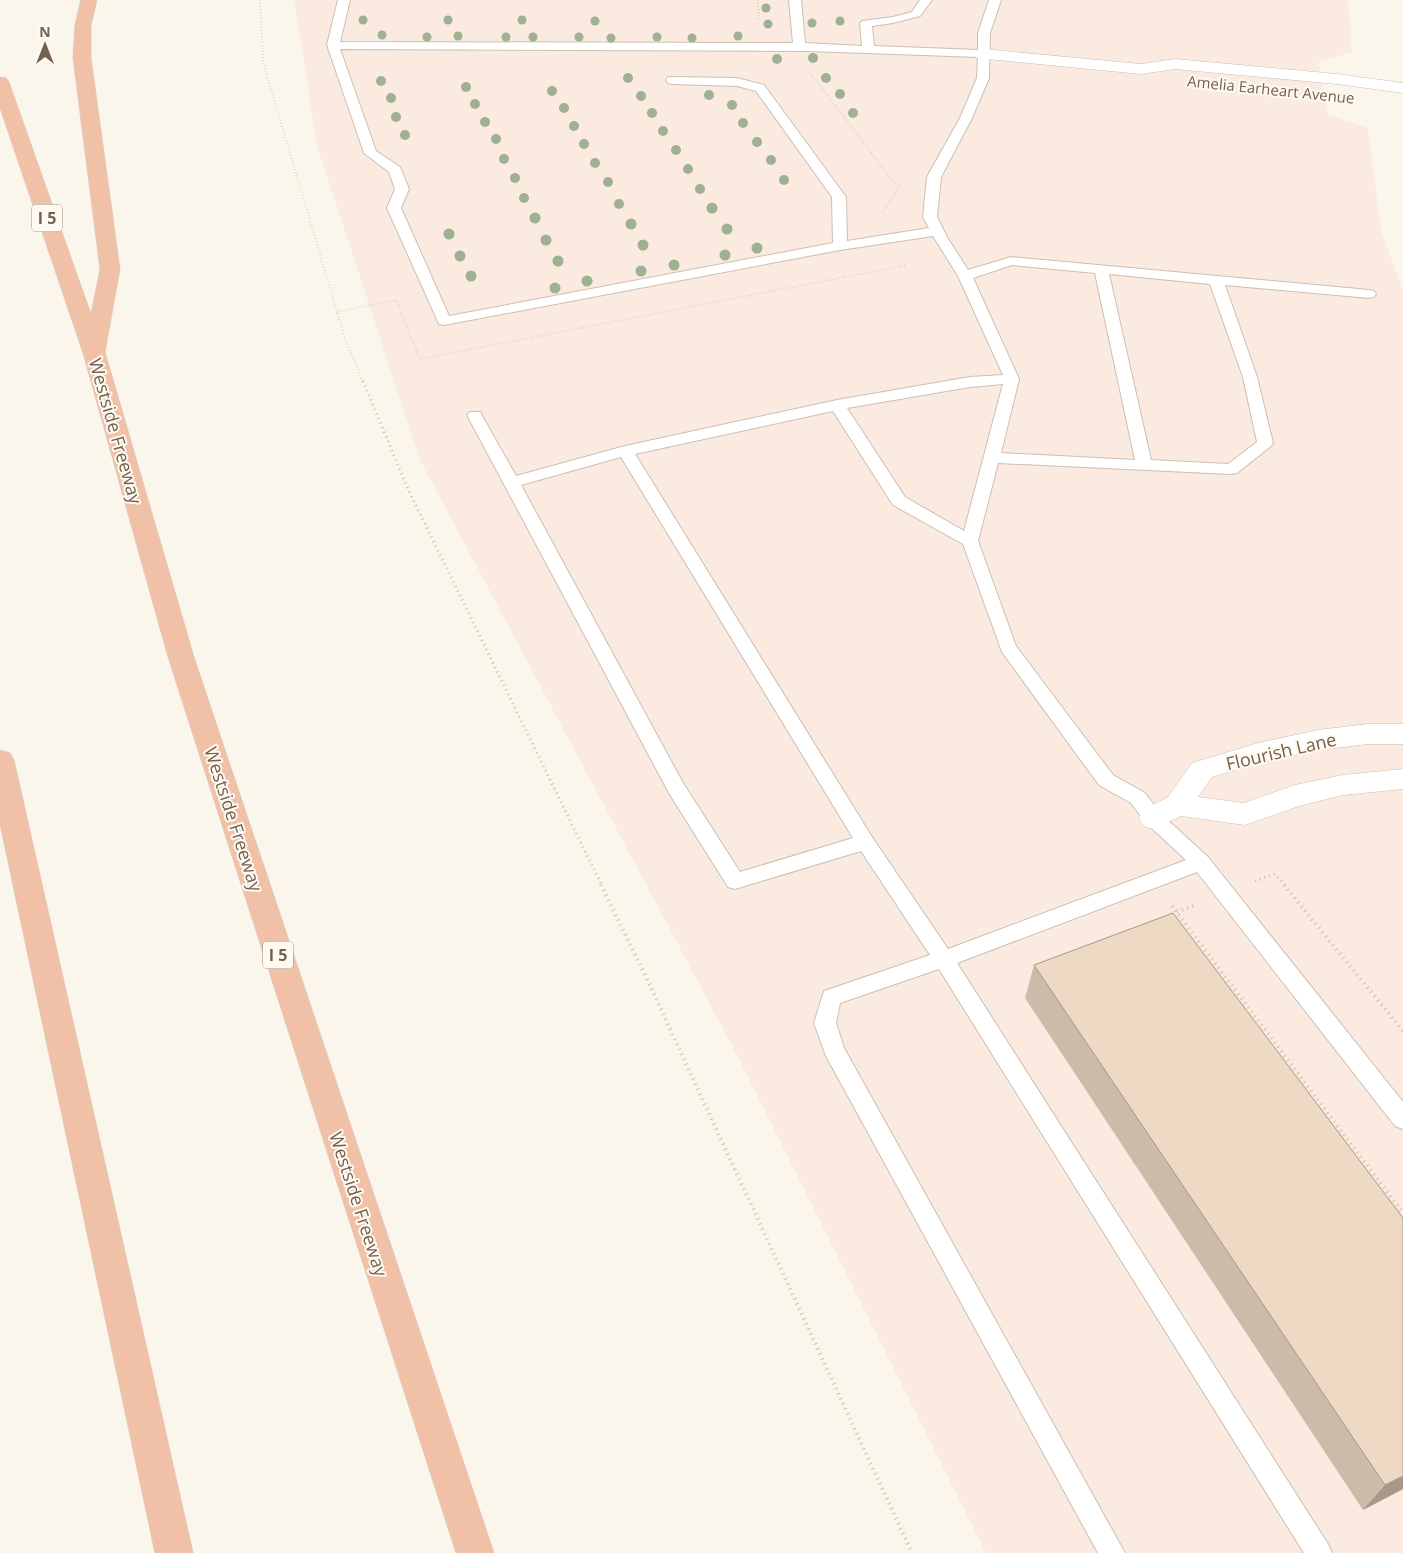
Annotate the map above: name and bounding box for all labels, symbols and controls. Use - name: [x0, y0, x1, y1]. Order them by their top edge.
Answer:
- north arrow: [20, 20, 70, 70]
- text: N: [39, 22, 51, 41]
- street label: Amelia Earheart Avenue: [1186, 70, 1356, 108]
- road number: I 5: [32, 204, 62, 232]
- street label: Westside Freeway: [84, 355, 149, 508]
- street label: Flourish Lane: [1224, 727, 1338, 775]
- street label: Westside Freeway: [199, 744, 269, 895]
- road number: I 5: [263, 942, 293, 968]
- street label: Westside Freeway: [324, 1129, 394, 1280]

